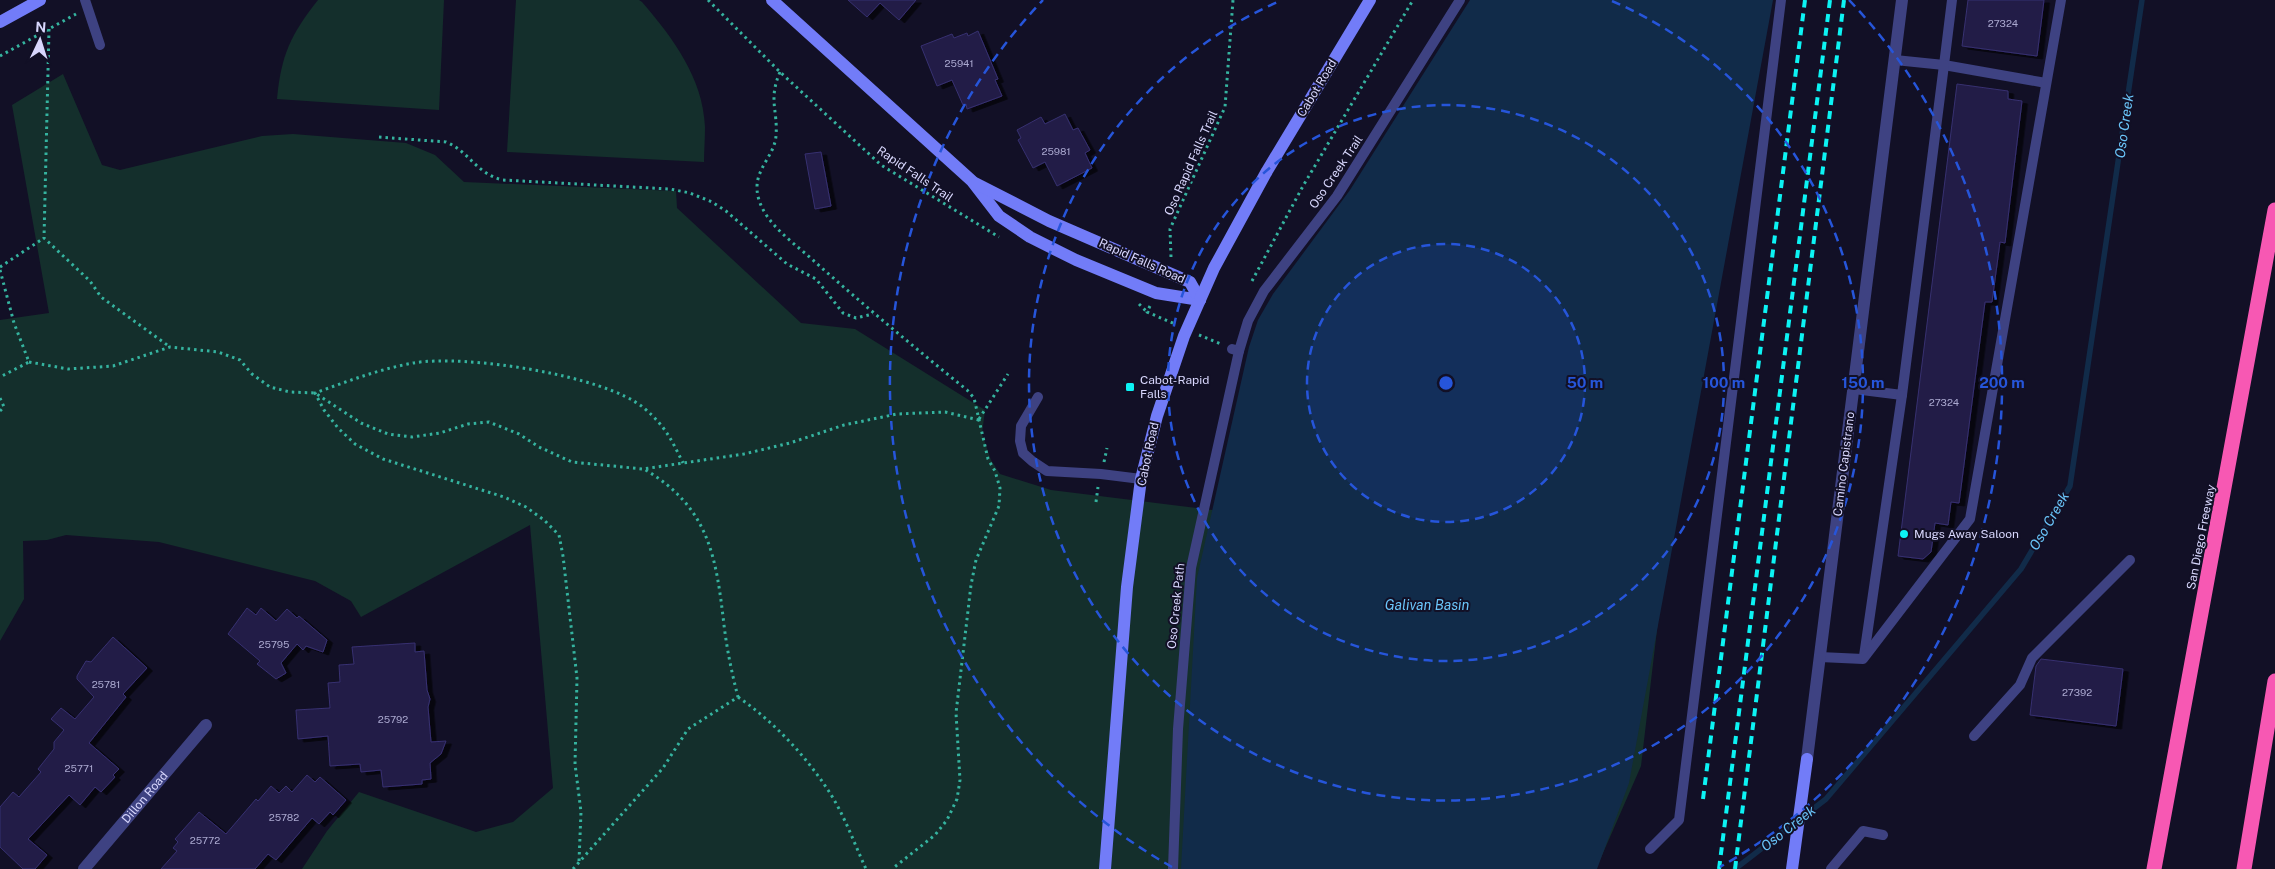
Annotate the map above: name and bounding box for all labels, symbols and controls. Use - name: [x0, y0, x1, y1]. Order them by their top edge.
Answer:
- north arrow: [15, 15, 65, 65]
- house number: 27324: [1988, 17, 2018, 29]
- text: N: [35, 19, 47, 35]
- house number: 25941: [945, 57, 973, 69]
- street label: Cabot Road: [1294, 57, 1340, 119]
- water label: Oso Creek: [2112, 92, 2136, 159]
- street label: Oso Rapid Falls Trail: [1162, 108, 1221, 218]
- street label: Oso Creek Trail: [1306, 133, 1366, 211]
- street label: Rapid Falls Trail: [874, 143, 956, 205]
- house number: 25981: [1041, 145, 1071, 157]
- street label: Rapid Falls Road: [1097, 236, 1187, 286]
- place label: Cabot-Rapid Falls: [1140, 373, 1209, 401]
- centre of rings: [1437, 374, 1455, 392]
- text: 50 m: [1567, 374, 1603, 391]
- text: 100 m: [1703, 374, 1745, 391]
- text: 150 m: [1841, 374, 1885, 391]
- text: 200 m: [1979, 374, 2025, 391]
- marker: Cabot-Rapid Falls: [1124, 381, 1136, 393]
- house number: 27324: [1929, 396, 1959, 408]
- street label: Camino Capistrano: [1831, 411, 1857, 517]
- street label: Cabot Road: [1134, 421, 1162, 487]
- street label: San Diego Freeway: [2184, 483, 2218, 591]
- water label: Oso Creek: [2026, 489, 2072, 553]
- place label: Mugs Away Saloon: [1914, 527, 2019, 541]
- marker: Mugs Away Saloon: [1898, 528, 1910, 540]
- street label: Oso Creek Path: [1165, 562, 1187, 650]
- water label: Galivan Basin: [1385, 597, 1470, 613]
- house number: 25795: [259, 638, 289, 650]
- house number: 25781: [92, 678, 120, 690]
- house number: 27392: [2062, 686, 2092, 698]
- house number: 25792: [378, 713, 408, 725]
- house number: 25771: [65, 762, 93, 774]
- street label: Dillon Road: [119, 769, 171, 826]
- water label: Oso Creek: [1758, 801, 1819, 854]
- house number: 25782: [269, 811, 299, 823]
- house number: 25772: [190, 834, 220, 846]

